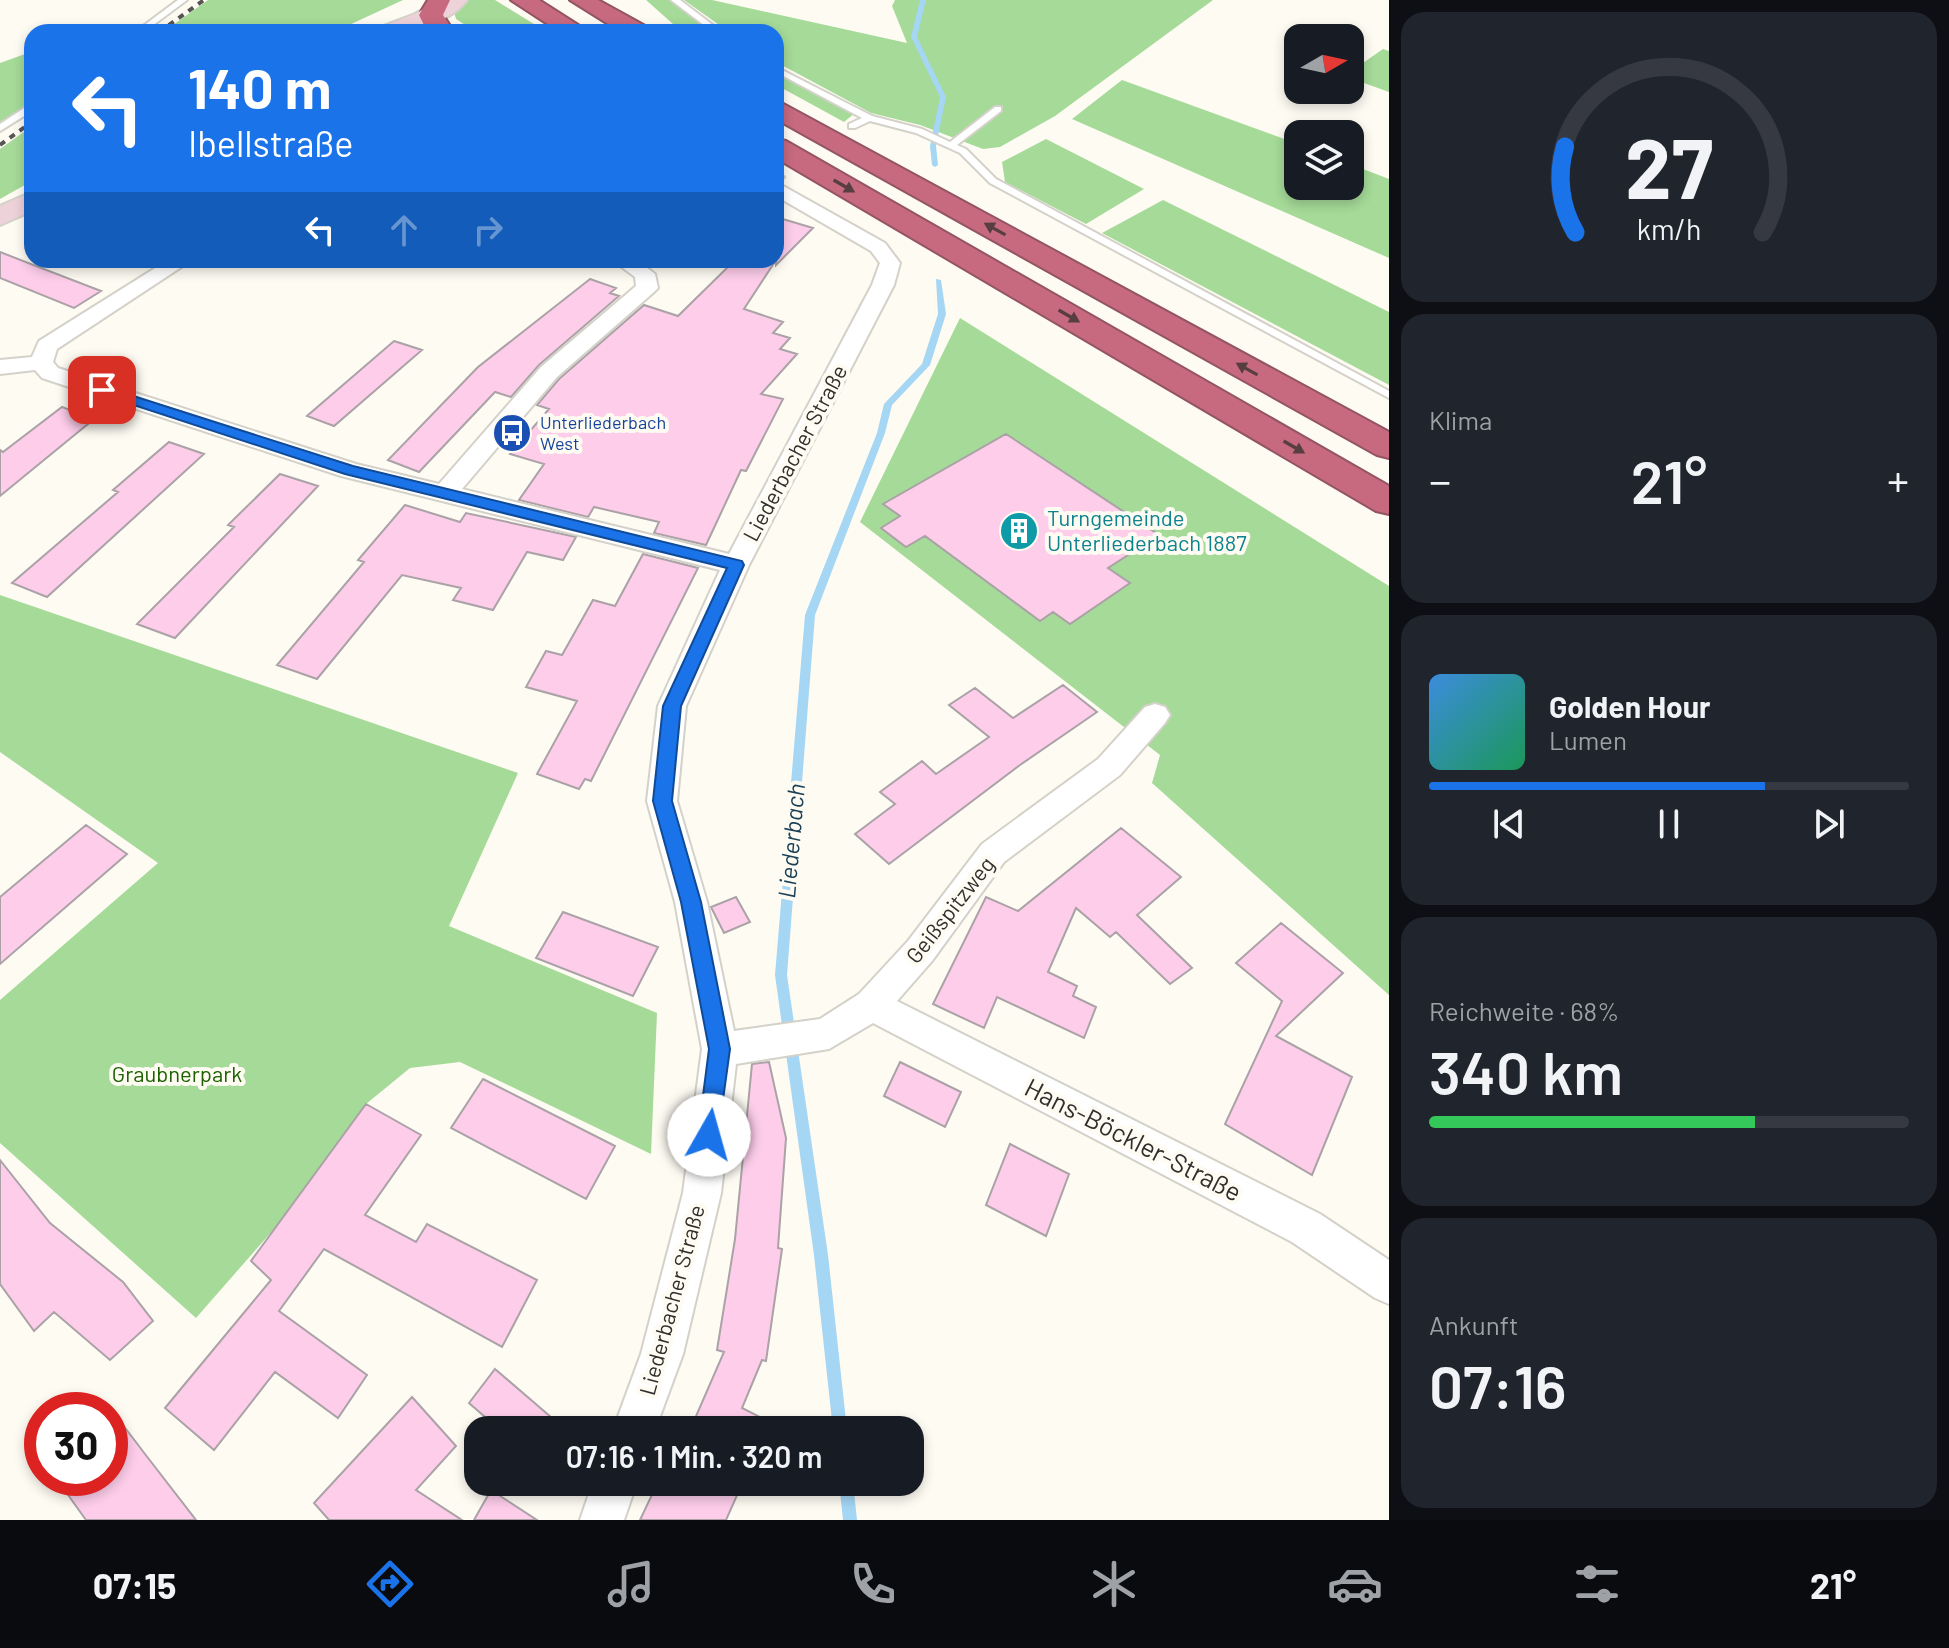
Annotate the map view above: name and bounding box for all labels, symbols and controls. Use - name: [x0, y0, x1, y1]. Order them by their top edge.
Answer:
- north arrow: [1284, 24, 1364, 104]
- map controls: [1284, 24, 1364, 200]
- text: 140 m: [188, 53, 332, 120]
- icon: left: [56, 56, 160, 160]
- text: 27: [1625, 115, 1713, 215]
- button: layers: [1284, 120, 1364, 200]
- text: Ibellstraße: [188, 121, 354, 164]
- one-way arrow: [832, 179, 855, 193]
- icon: left: [298, 208, 342, 252]
- icon: ahead: [382, 208, 426, 252]
- icon: right: [466, 208, 510, 252]
- text: km/h: [1637, 211, 1701, 246]
- one-way arrow: [984, 222, 1007, 236]
- one-way arrow: [1057, 309, 1080, 323]
- pin: [68, 356, 136, 424]
- street label: Liederbacher Straße: [737, 360, 852, 545]
- one-way arrow: [1236, 362, 1259, 375]
- icon: arrive: [80, 368, 124, 412]
- text: Klima: [1429, 404, 1492, 435]
- place label: Unterliederbach West: [540, 411, 666, 454]
- bus stop icon: Unterliederbach West: [491, 412, 533, 454]
- one-way arrow: [1283, 440, 1305, 454]
- text: 21°: [1631, 444, 1707, 516]
- text: −: [1429, 453, 1451, 506]
- text: +: [1887, 453, 1909, 506]
- place label: Turngemeinde Unterliederbach 1887: [1047, 504, 1247, 555]
- building icon: Turngemeinde Unterliederbach 1887: [998, 510, 1040, 552]
- text: Golden Hour: [1549, 688, 1711, 724]
- text: Lumen: [1549, 724, 1627, 755]
- water label: Liederbach: [771, 782, 810, 900]
- icon: previous: [1487, 802, 1531, 846]
- icon: pause: [1647, 802, 1691, 846]
- icon: next: [1807, 802, 1851, 846]
- street label: Geißspitzweg: [900, 851, 999, 968]
- text: Reichweite · 68%: [1429, 995, 1619, 1026]
- text: 340 km: [1429, 1035, 1623, 1107]
- park label: Graubnerpark: [112, 1060, 242, 1086]
- street label: Hans-Böckler-Straße: [1020, 1071, 1247, 1207]
- position arrow: [667, 1093, 751, 1177]
- street label: Liederbacher Straße: [633, 1202, 709, 1398]
- text: Ankunft: [1429, 1309, 1518, 1340]
- text: 07:16: [1429, 1349, 1567, 1421]
- speed limit sign: 30: [24, 1392, 128, 1496]
- text: 07:16 · 1 Min. · 320 m: [566, 1438, 822, 1474]
- icon: directions: [362, 1556, 418, 1612]
- icon: music: [603, 1556, 659, 1612]
- icon: phone: [845, 1556, 901, 1612]
- icon: climate: [1086, 1556, 1142, 1612]
- icon: car: [1327, 1556, 1383, 1612]
- icon: filters: [1569, 1556, 1625, 1612]
- text: 07:15: [93, 1563, 176, 1606]
- text: 21°: [1810, 1563, 1856, 1606]

